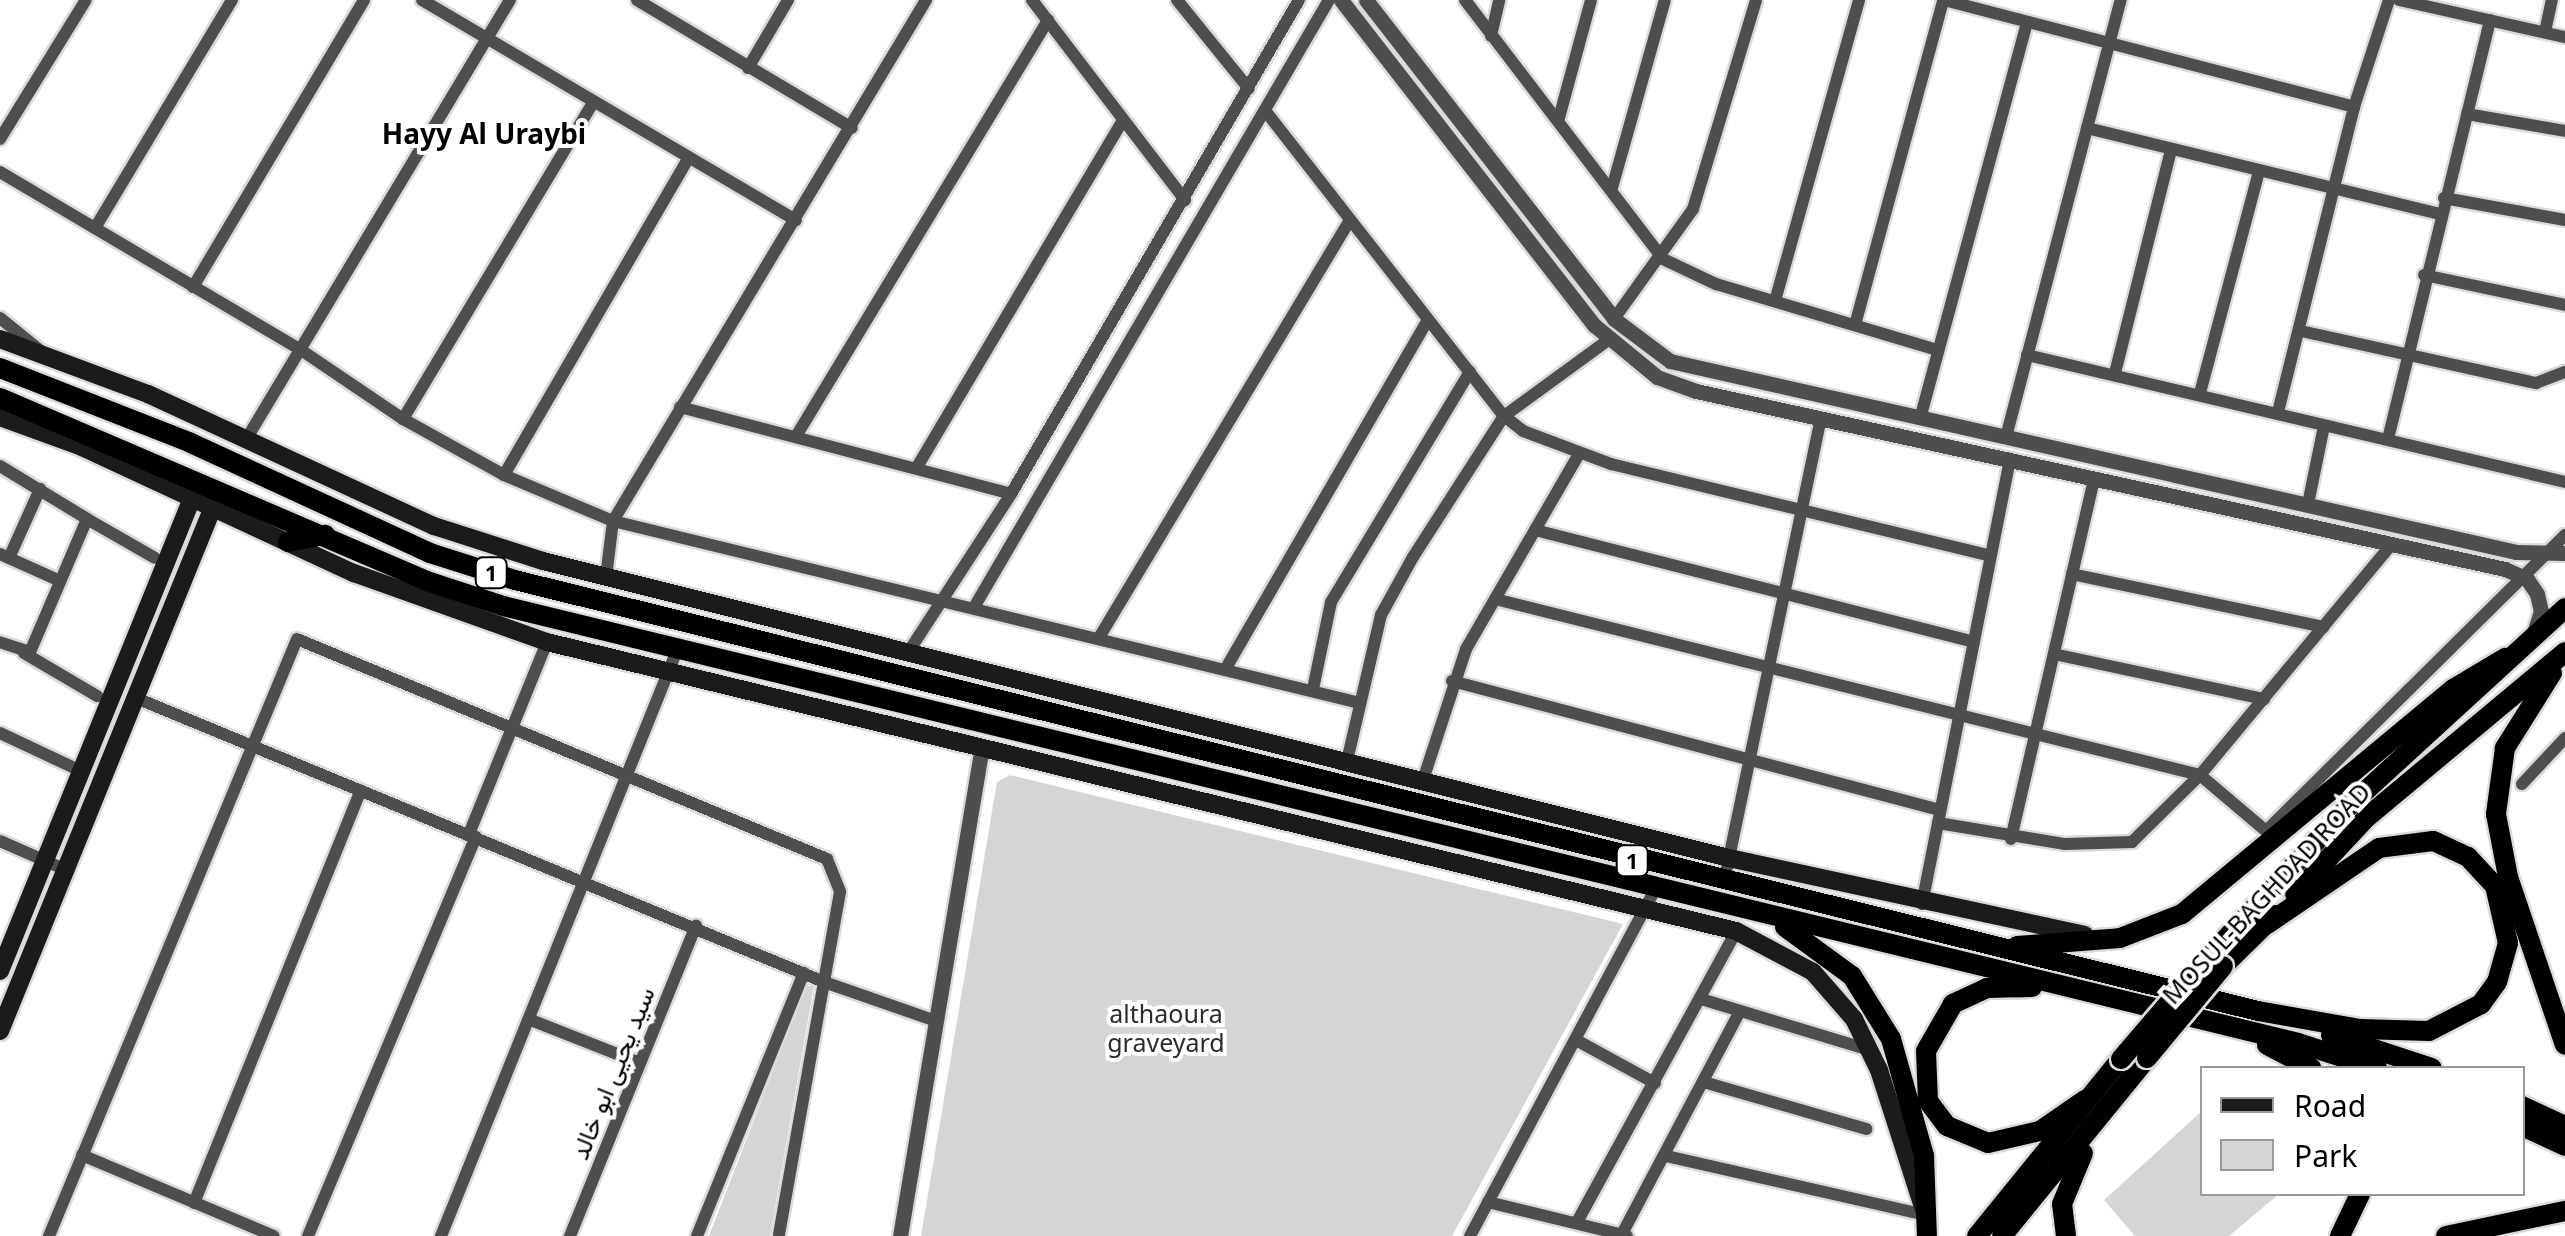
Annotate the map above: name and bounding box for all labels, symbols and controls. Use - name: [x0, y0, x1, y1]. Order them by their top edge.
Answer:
- district label: Hayy Al Uraybi: [382, 116, 586, 150]
- road number: 1: [474, 556, 508, 590]
- street label: MOSUL-BAGHDAD ROAD: [2156, 776, 2376, 1010]
- road number: 1: [1614, 844, 1650, 878]
- street label: سيد يحيى ابو خالد: [564, 982, 660, 1164]
- park label: althaoura graveyard: [1107, 999, 1225, 1058]
- legend: [2200, 1066, 2525, 1196]
- text: Road: [2294, 1085, 2366, 1126]
- text: Park: [2294, 1135, 2357, 1176]

